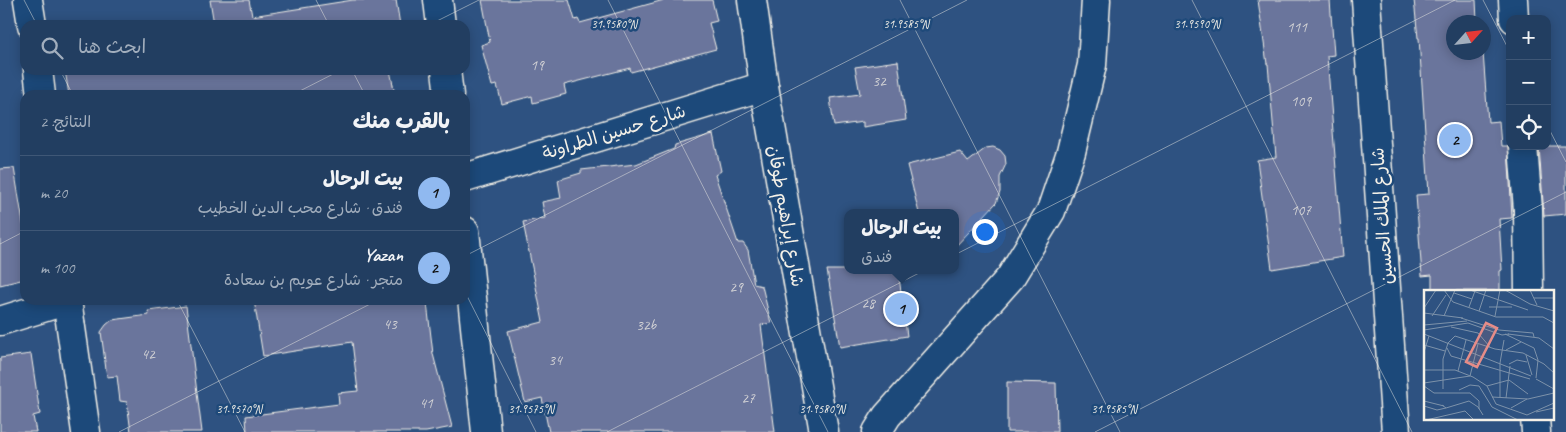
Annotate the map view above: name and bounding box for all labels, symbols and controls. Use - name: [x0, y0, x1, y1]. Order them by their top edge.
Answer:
- north arrow: [1446, 15, 1491, 60]
- map controls: [1506, 15, 1551, 150]
- button: +: [1506, 15, 1551, 60]
- text: 31.9580°N: [591, 16, 638, 32]
- text: 31.9585°N: [883, 16, 930, 32]
- text: 31.9590°N: [1174, 16, 1221, 32]
- house number: 111: [1287, 18, 1308, 37]
- search box: [20, 20, 470, 75]
- icon: search: [38, 34, 66, 62]
- text: ابحث هنا: [78, 35, 146, 59]
- house number: 19: [530, 56, 545, 75]
- button: −: [1506, 60, 1551, 105]
- house number: 32: [872, 72, 887, 91]
- house number: 109: [1291, 92, 1312, 111]
- street label: شارع حسين الطراونة: [540, 100, 689, 165]
- button: locate: [1506, 105, 1551, 150]
- text: بالقرب منك: [353, 108, 450, 134]
- text: النتائج: 2: [40, 112, 91, 132]
- pin: 2: [1439, 121, 1471, 159]
- street label: شارع إبراهيم طوقان: [760, 144, 809, 289]
- street label: شارع الملك الحسين: [1366, 147, 1399, 285]
- text: بيت الرحال: [323, 167, 403, 191]
- text: 20 m: [40, 183, 67, 203]
- text: 1: [430, 183, 438, 203]
- text: فندق · شارع محب الدين الخطيب: [198, 198, 403, 218]
- house number: 107: [1291, 201, 1312, 220]
- popup: [844, 209, 959, 274]
- text: بيت الرحال: [861, 216, 942, 240]
- your location: [972, 219, 998, 245]
- text: Yazan: [364, 243, 403, 267]
- text: فندق: [861, 247, 892, 267]
- text: 100 m: [40, 258, 74, 278]
- text: 2: [430, 258, 438, 278]
- text: متجر · شارع عويم بن سعادة: [224, 270, 403, 290]
- house number: 29: [729, 278, 744, 297]
- pin: 1: [885, 290, 917, 328]
- inset map: [1424, 290, 1554, 420]
- house number: 28: [861, 294, 876, 313]
- house number: 43: [383, 315, 398, 334]
- house number: 32b: [636, 316, 657, 335]
- house number: 42: [141, 345, 156, 364]
- house number: 34: [548, 351, 563, 370]
- house number: 27: [741, 389, 756, 408]
- house number: 41: [419, 394, 434, 413]
- text: 31.9570°N: [216, 401, 263, 417]
- text: 31.9575°N: [508, 401, 555, 417]
- text: 31.9580°N: [799, 401, 846, 417]
- text: 31.9585°N: [1091, 401, 1138, 417]

